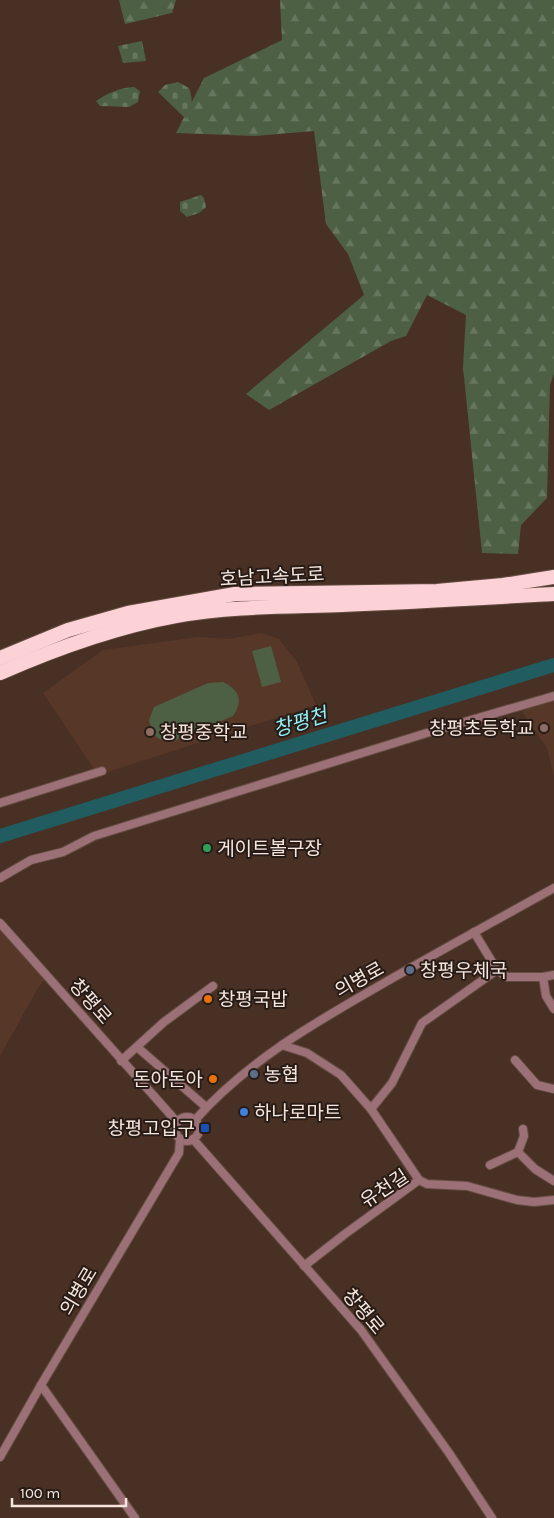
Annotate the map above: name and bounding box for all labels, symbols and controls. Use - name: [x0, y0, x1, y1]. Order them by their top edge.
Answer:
- street label: 호남고속도로: [219, 563, 325, 591]
- water label: 창평천: [270, 703, 332, 742]
- place label: 창평초등학교: [429, 718, 534, 740]
- place label: 창평중학교: [160, 722, 247, 744]
- marker: 창평초등학교: [538, 722, 550, 734]
- marker: 창평중학교: [144, 726, 156, 738]
- place label: 게이트볼구장: [217, 838, 322, 860]
- marker: 게이트볼구장: [201, 842, 213, 854]
- street label: 의병로: [331, 958, 388, 1002]
- place label: 창평우체국: [420, 960, 507, 982]
- marker: 창평우체국: [404, 964, 416, 976]
- street label: 창평로: [65, 975, 116, 1029]
- place label: 창평국밥: [218, 989, 288, 1011]
- marker: 창평국밥: [202, 993, 214, 1005]
- place label: 농협: [264, 1064, 299, 1086]
- marker: 농협: [248, 1068, 260, 1080]
- place label: 돈아돈아: [133, 1069, 203, 1091]
- marker: 돈아돈아: [207, 1073, 219, 1085]
- place label: 하나로마트: [254, 1102, 341, 1124]
- marker: 하나로마트: [238, 1106, 250, 1118]
- place label: 창평고입구: [108, 1118, 195, 1140]
- marker: 창평고입구: [199, 1122, 211, 1134]
- street label: 유천길: [357, 1165, 413, 1212]
- street label: 의병로: [56, 1263, 102, 1320]
- street label: 창평로: [338, 1284, 389, 1339]
- scale bar: [12, 1476, 126, 1508]
- text: 100 m: [20, 1484, 60, 1502]

